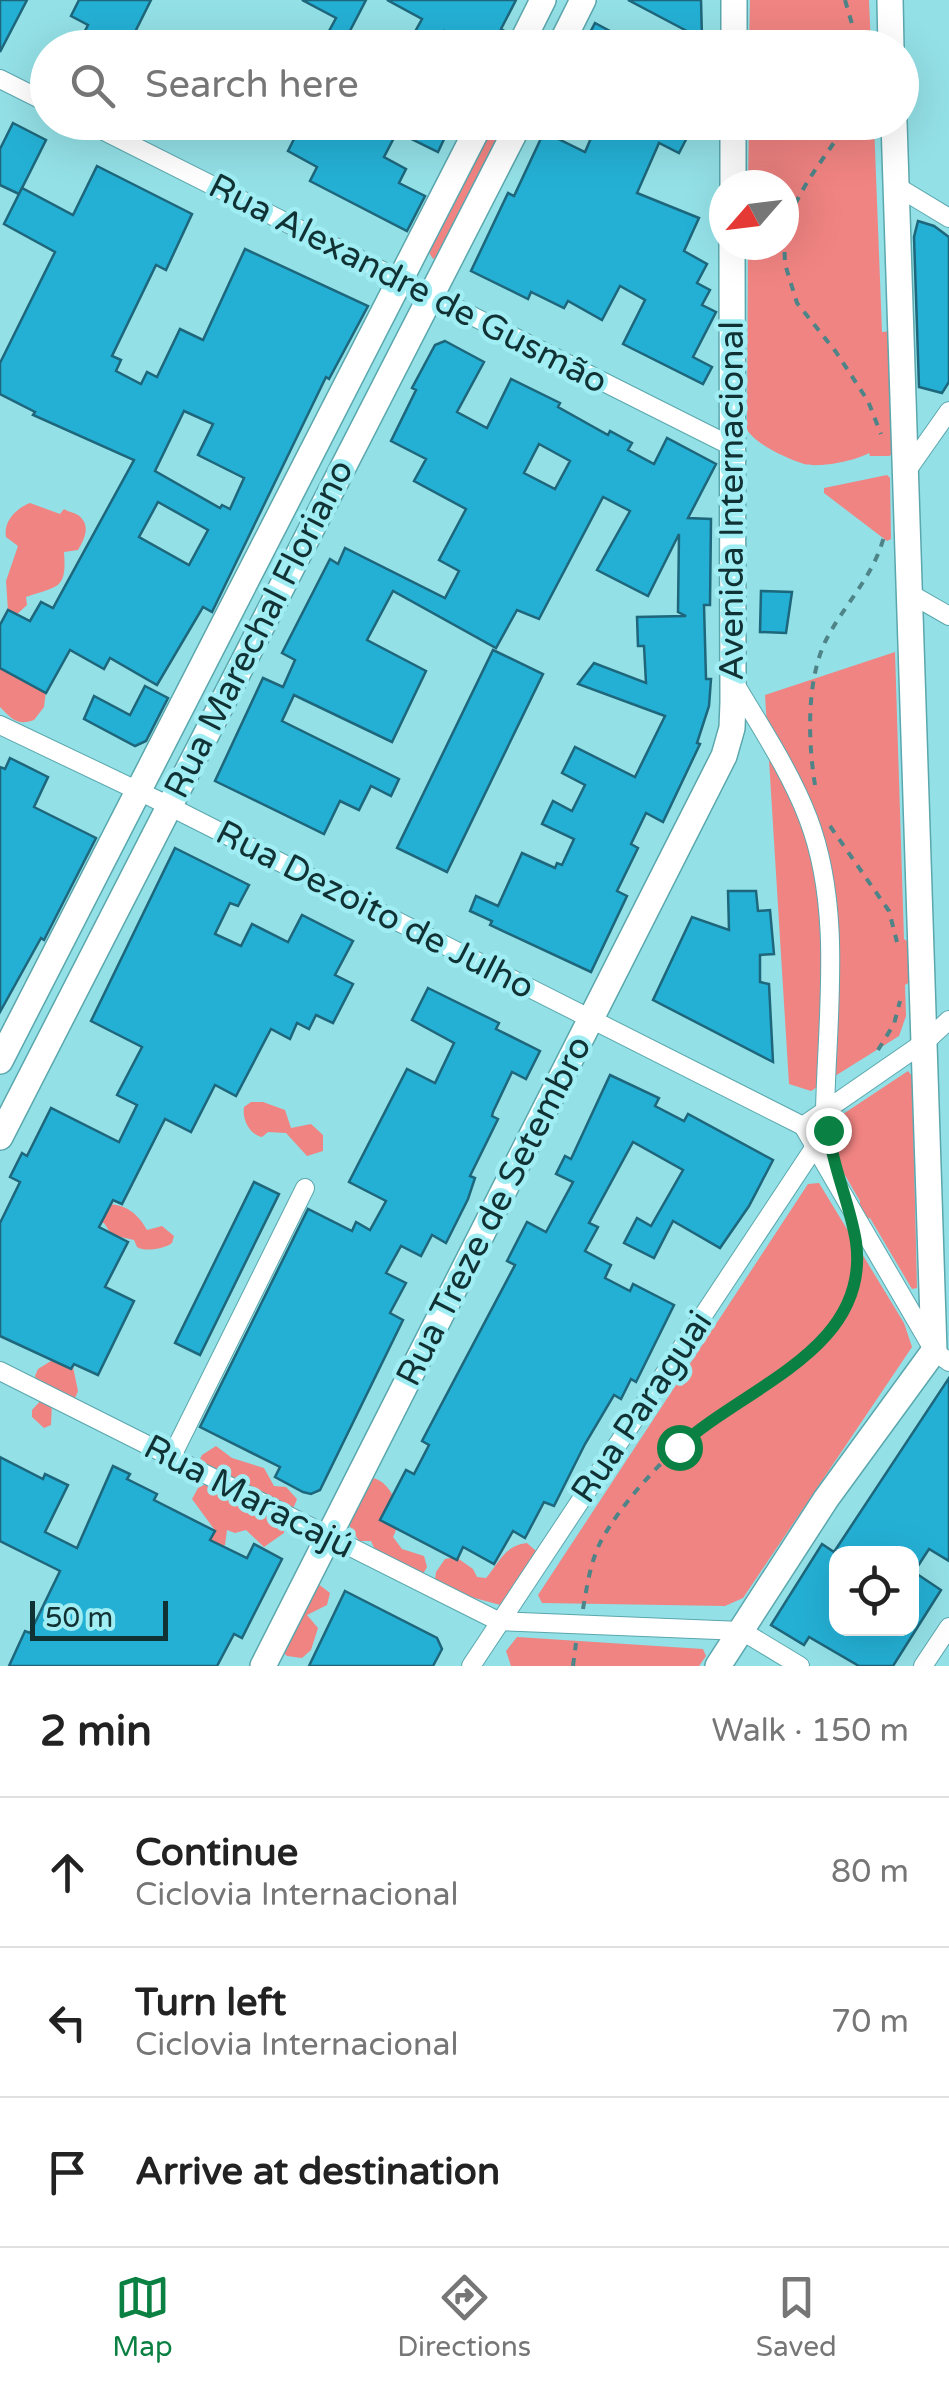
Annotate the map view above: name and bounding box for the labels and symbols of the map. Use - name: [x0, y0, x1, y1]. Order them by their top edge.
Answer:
- street label: Rua Alexandre de Gusmão: [202, 165, 614, 403]
- north arrow: [709, 170, 799, 260]
- street label: Avenida Internacional: [711, 321, 753, 681]
- street label: Rua Marechal Floriano: [155, 453, 363, 805]
- street label: Rua Dezoito de Julho: [209, 812, 541, 1008]
- street label: Rua Treze de Setembro: [387, 1029, 601, 1393]
- route end: [806, 1108, 852, 1154]
- street label: Rua Paraguai: [562, 1303, 722, 1511]
- route start: [657, 1425, 703, 1471]
- street label: Rua Maracajú: [137, 1426, 361, 1568]
- scale bar: [30, 1596, 168, 1640]

